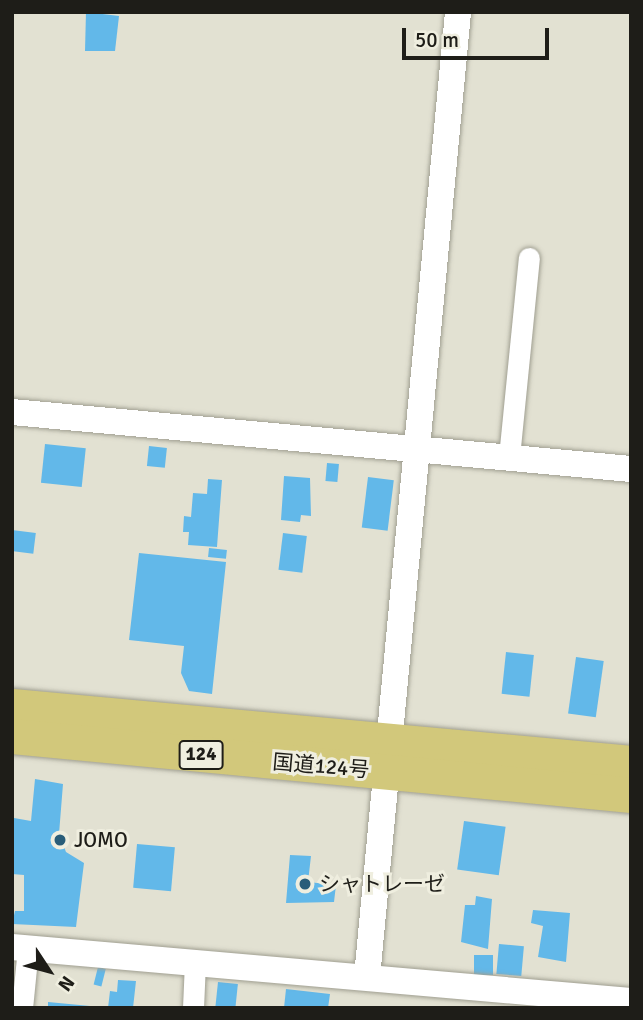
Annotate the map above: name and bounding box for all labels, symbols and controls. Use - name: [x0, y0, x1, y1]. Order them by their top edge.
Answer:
- scale bar: [405, 14, 552, 58]
- text: 50 m: [415, 27, 459, 53]
- road number: 124: [178, 740, 224, 770]
- street label: 国道124号: [272, 749, 370, 783]
- place label: JOMO: [74, 827, 128, 853]
- marker: JOMO: [52, 832, 68, 848]
- place label: シャトレーゼ: [319, 871, 445, 897]
- marker: シャトレーゼ: [297, 876, 313, 892]
- north arrow: [14, 936, 84, 1006]
- text: N: [52, 971, 80, 996]

